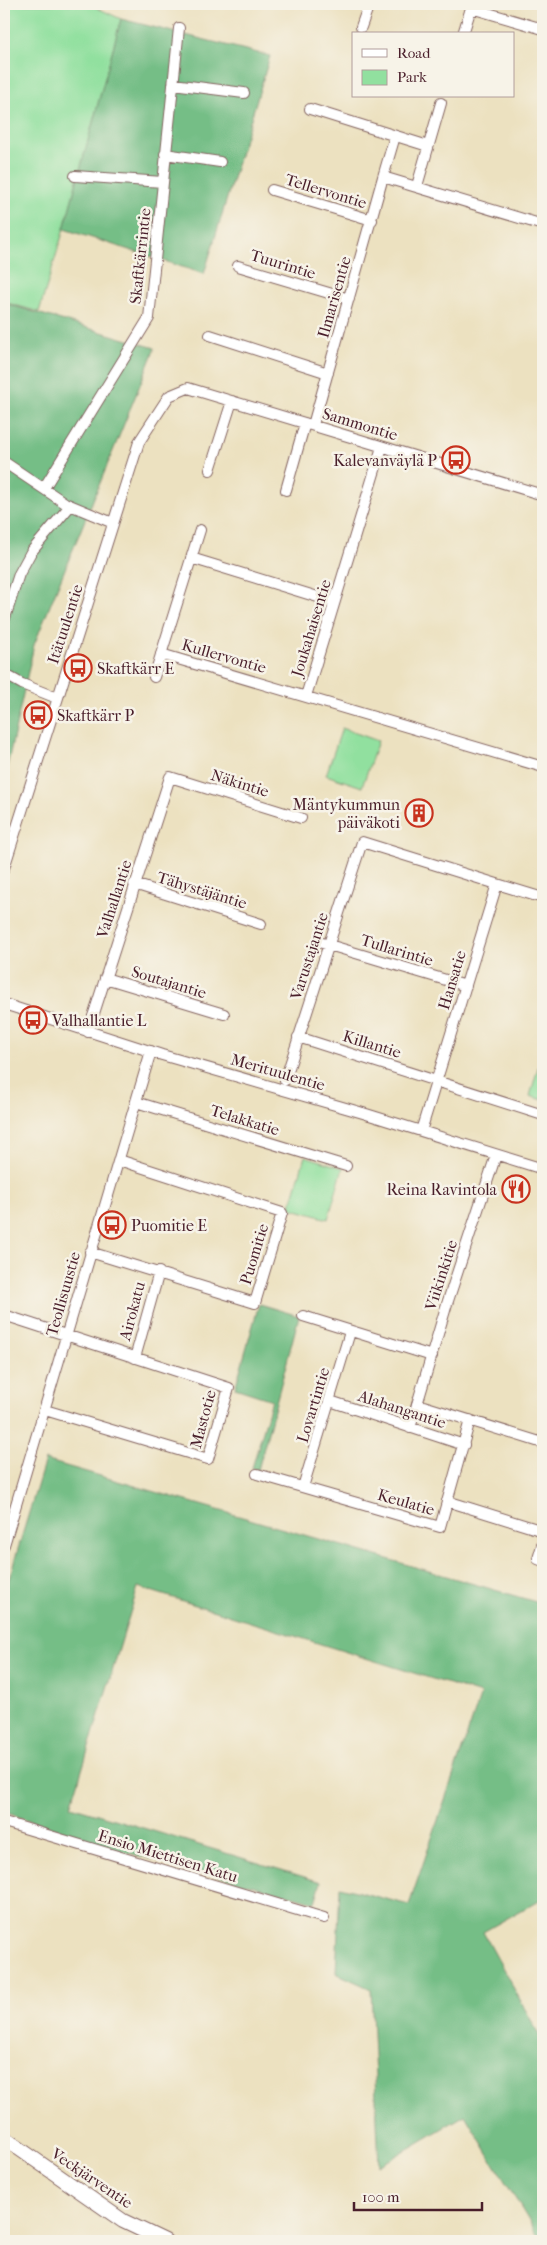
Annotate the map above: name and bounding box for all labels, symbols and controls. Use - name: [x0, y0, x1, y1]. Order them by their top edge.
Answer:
- legend: [352, 32, 514, 98]
- text: Road: [397, 44, 431, 62]
- text: Park: [397, 68, 427, 86]
- street label: Tellervontie: [283, 170, 369, 212]
- street label: Skaftkärrintie: [126, 207, 154, 305]
- street label: Tuurintie: [248, 245, 318, 283]
- street label: Ilmarisentie: [313, 254, 355, 340]
- street label: Sammontie: [320, 404, 400, 444]
- bus stop icon: Kalevanväylä P: [441, 445, 471, 475]
- place label: Kalevanväylä P: [333, 451, 437, 470]
- street label: Joukahaisentie: [287, 577, 335, 681]
- street label: Itätuulentie: [43, 582, 87, 666]
- street label: Kullervontie: [180, 635, 268, 677]
- bus stop icon: Skaftkärr E: [63, 653, 93, 683]
- place label: Skaftkärr E: [97, 659, 174, 678]
- bus stop icon: Skaftkärr P: [23, 700, 53, 730]
- place label: Skaftkärr P: [57, 706, 134, 725]
- street label: Näkintie: [209, 765, 271, 801]
- place label: Mäntykummun päiväkoti: [293, 795, 401, 832]
- building icon: Mäntykummun päiväkoti: [404, 798, 434, 828]
- street label: Valhallantie: [92, 857, 136, 942]
- street label: Tähystäjäntie: [155, 867, 249, 913]
- street label: Varustajantie: [286, 910, 332, 1003]
- street label: Tullarintie: [359, 930, 436, 970]
- street label: Hansatie: [434, 948, 470, 1012]
- street label: Soutajantie: [129, 962, 209, 1002]
- bus stop icon: Valhallantie L: [18, 1005, 48, 1035]
- place label: Valhallantie L: [51, 1011, 147, 1030]
- street label: Killantie: [341, 1026, 404, 1062]
- street label: Merituulentie: [229, 1049, 327, 1095]
- street label: Telakkatie: [208, 1101, 282, 1140]
- restaurant icon: Reina Ravintola: [501, 1174, 531, 1204]
- place label: Reina Ravintola: [386, 1180, 498, 1199]
- bus stop icon: Puomitie E: [97, 1210, 127, 1240]
- place label: Puomitie E: [131, 1216, 207, 1235]
- street label: Puomitie: [236, 1221, 272, 1287]
- street label: Viikinkitie: [420, 1237, 461, 1314]
- street label: Teollisuustie: [42, 1249, 84, 1338]
- street label: Airokatu: [115, 1279, 149, 1343]
- street label: Lovartintie: [293, 1365, 333, 1445]
- street label: Alahangantie: [355, 1386, 448, 1432]
- street label: Mastotie: [186, 1388, 220, 1450]
- street label: Keulatie: [375, 1485, 437, 1519]
- street label: Ensio Miettisen Katu: [96, 1826, 240, 1886]
- street label: Veckjärventie: [47, 2143, 136, 2212]
- scale bar: [354, 2180, 482, 2212]
- text: 100 m: [362, 2188, 400, 2206]

